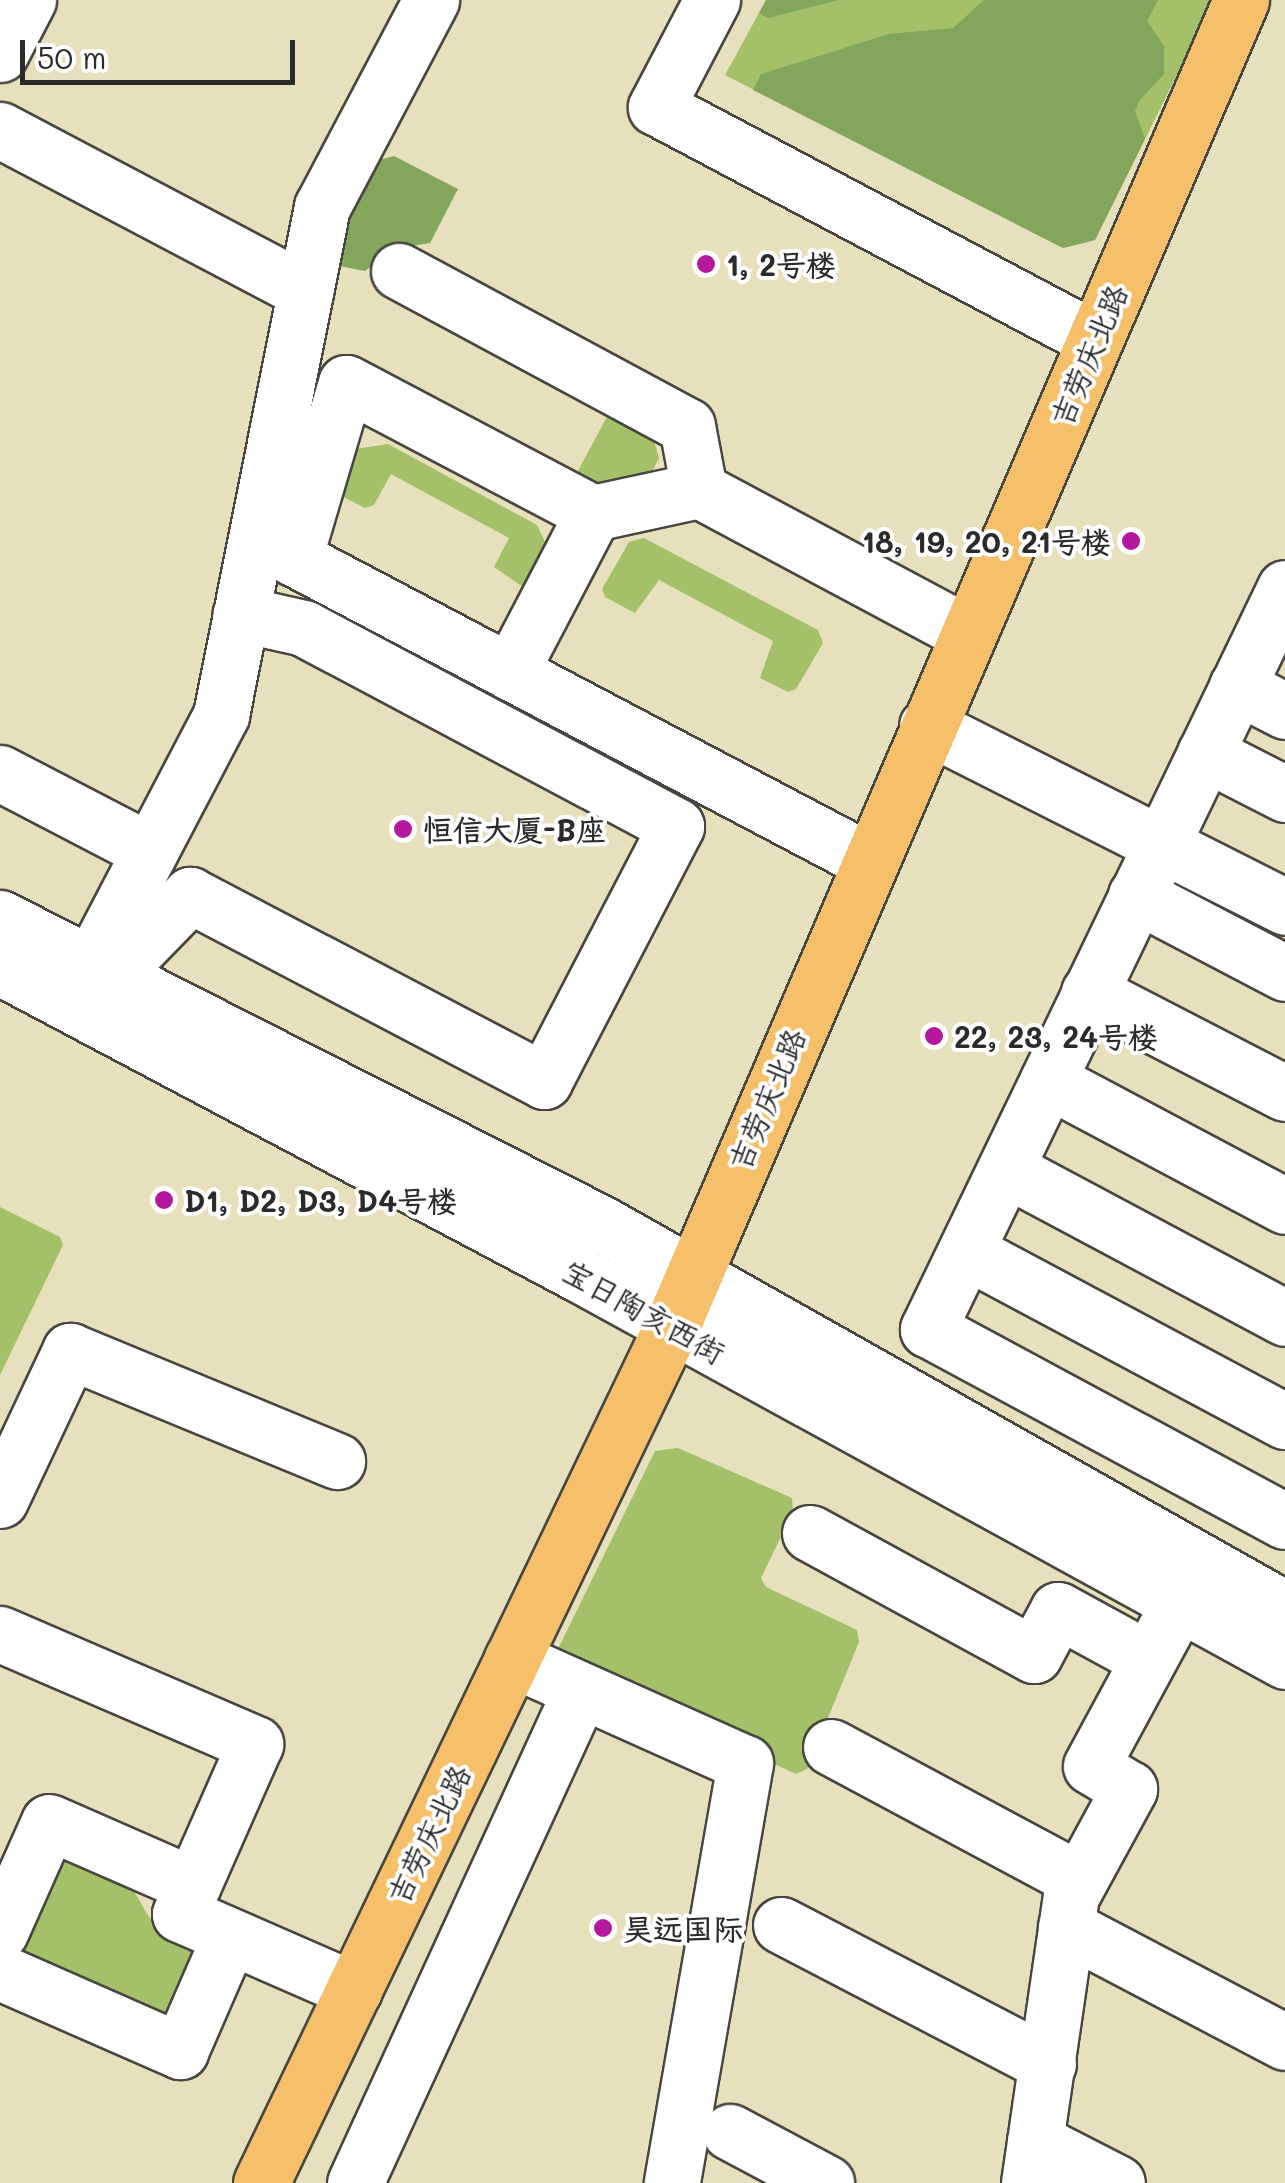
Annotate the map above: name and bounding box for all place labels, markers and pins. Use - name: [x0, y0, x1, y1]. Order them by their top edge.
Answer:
- place label: 1, 2号楼: [726, 246, 836, 282]
- marker: 1, 2号楼: [695, 253, 717, 275]
- place label: 18, 19, 20, 21号楼: [862, 523, 1111, 559]
- marker: 18, 19, 20, 21号楼: [1120, 530, 1142, 552]
- place label: 恒信大厦-B座: [423, 811, 606, 847]
- marker: 恒信大厦-B座: [392, 818, 414, 840]
- place label: 22, 23, 24号楼: [954, 1018, 1158, 1054]
- marker: 22, 23, 24号楼: [923, 1025, 945, 1047]
- place label: D1, D2, D3, D4号楼: [184, 1182, 457, 1218]
- marker: D1, D2, D3, D4号楼: [153, 1189, 175, 1211]
- place label: 昊远国际: [623, 1910, 743, 1946]
- marker: 昊远国际: [592, 1917, 614, 1939]

